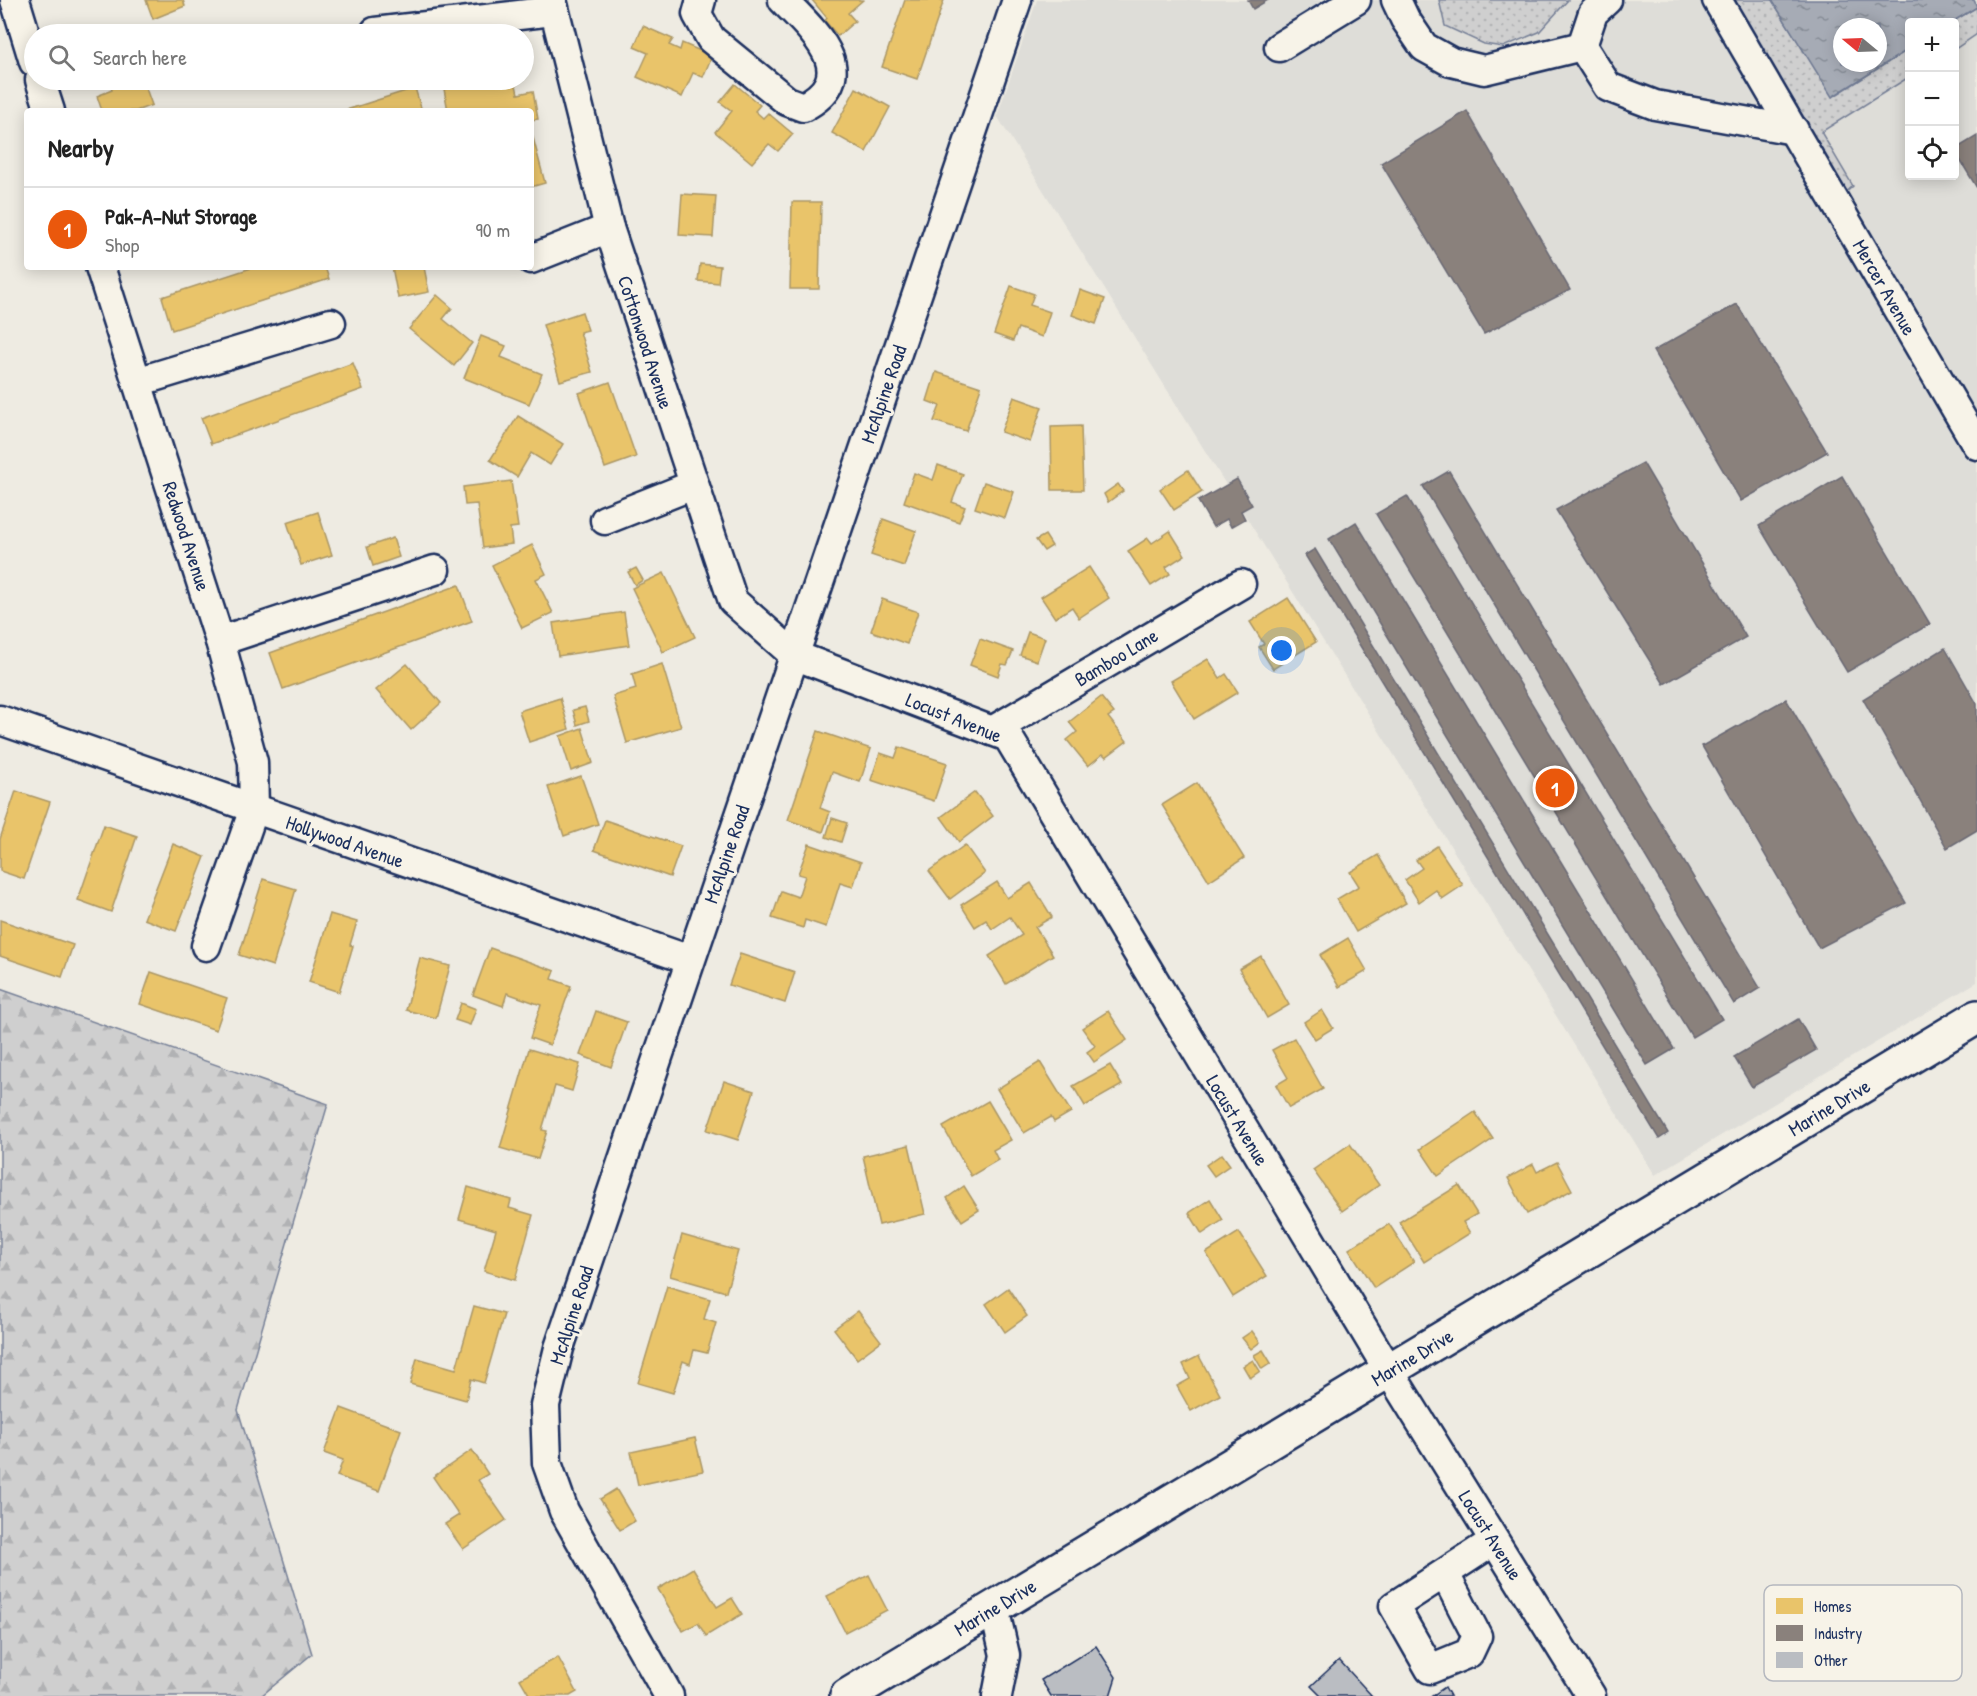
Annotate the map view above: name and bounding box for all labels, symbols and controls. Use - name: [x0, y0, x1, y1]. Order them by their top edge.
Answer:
- north arrow: [1833, 18, 1887, 72]
- map controls: [1905, 18, 1959, 180]
- button: +: [1905, 18, 1959, 72]
- search box: [24, 24, 534, 90]
- icon: search: [45, 41, 78, 74]
- text: Search here: [93, 42, 187, 72]
- button: −: [1905, 72, 1959, 126]
- button: locate: [1905, 126, 1959, 180]
- text: Nearby: [48, 130, 114, 165]
- text: Pak-A-Nut Storage: [105, 201, 257, 231]
- text: 1: [64, 216, 71, 243]
- text: 90 m: [476, 216, 510, 243]
- text: Shop: [105, 231, 139, 258]
- street label: Mercer Avenue: [1847, 234, 1923, 340]
- street label: Cottonwood Avenue: [612, 272, 680, 412]
- street label: McAlpine Road: [854, 341, 912, 447]
- street label: Redwood Avenue: [157, 478, 217, 594]
- street label: Bamboo Lane: [1069, 622, 1163, 692]
- your location: [1267, 636, 1296, 665]
- street label: Locust Avenue: [902, 686, 1006, 748]
- pin: 1: [1536, 766, 1574, 810]
- street label: McAlpine Road: [697, 801, 755, 907]
- street label: Hollywood Avenue: [282, 808, 408, 874]
- street label: Locust Avenue: [1200, 1070, 1276, 1170]
- street label: Marine Drive: [1783, 1072, 1875, 1142]
- street label: McAlpine Road: [542, 1262, 600, 1368]
- street label: Marine Drive: [1366, 1322, 1458, 1392]
- street label: Locust Avenue: [1453, 1485, 1529, 1585]
- street label: Marine Drive: [949, 1572, 1041, 1642]
- legend: [1764, 1585, 1962, 1681]
- text: Homes: [1814, 1595, 1851, 1617]
- text: Industry: [1814, 1622, 1862, 1644]
- text: Other: [1814, 1649, 1848, 1671]

